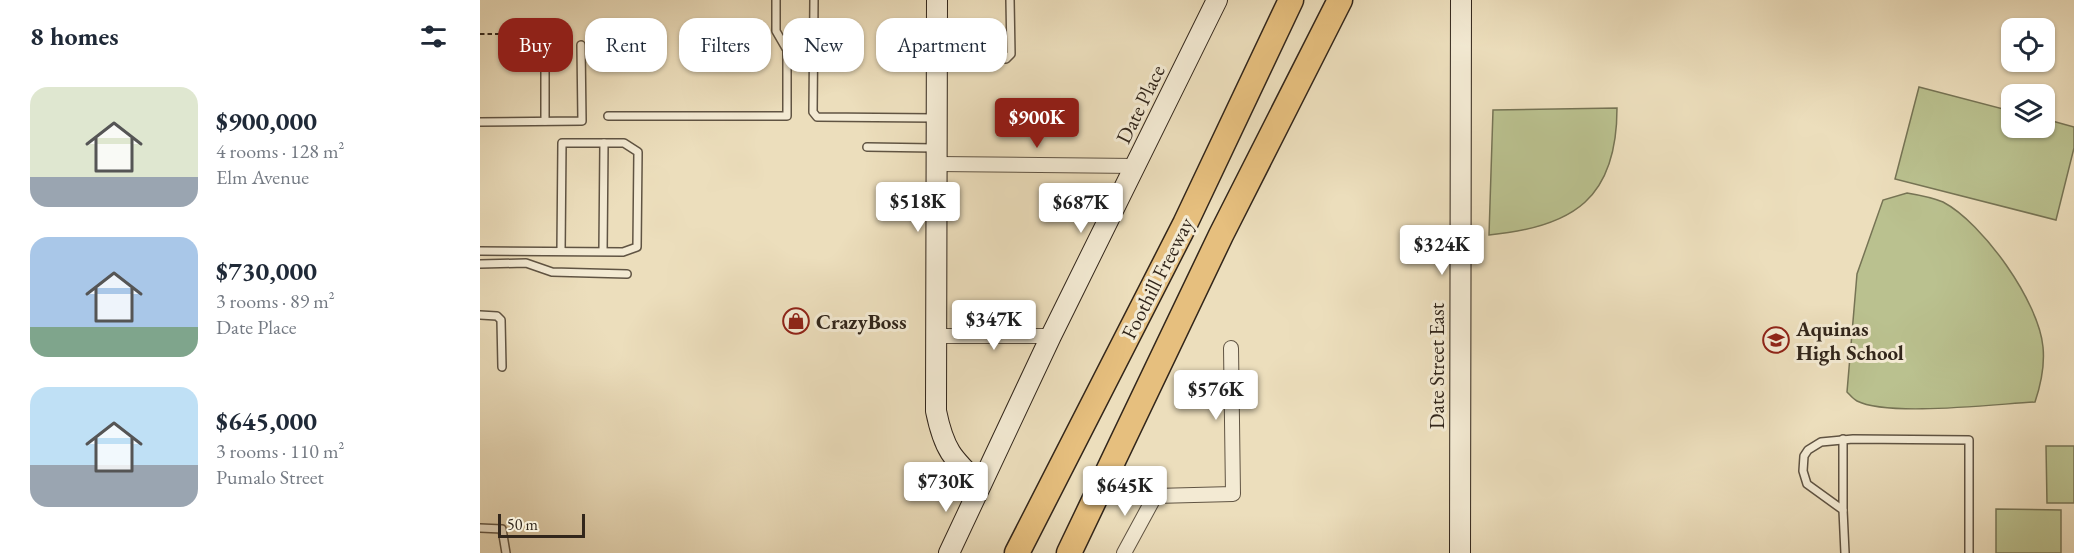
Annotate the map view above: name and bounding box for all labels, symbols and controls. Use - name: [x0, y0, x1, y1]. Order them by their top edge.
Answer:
- chip: Buy: [498, 18, 573, 72]
- chip: Rent: [585, 18, 667, 72]
- chip: Filters: [679, 18, 771, 72]
- chip: New: [783, 18, 864, 72]
- chip: Apartment: [876, 18, 1007, 72]
- map controls: [2001, 18, 2055, 138]
- button: locate: [2001, 18, 2055, 72]
- text: 8 homes: [30, 19, 119, 53]
- icon: filters: [417, 20, 450, 53]
- street label: Date Place: [1109, 60, 1171, 148]
- button: layers: [2001, 84, 2055, 138]
- pin: $900K: [995, 98, 1079, 149]
- text: $900,000: [216, 104, 317, 138]
- text: $900K: [1009, 104, 1065, 130]
- icon: home: [78, 111, 150, 183]
- text: 4 rooms · 128 m²: [216, 138, 344, 164]
- text: Elm Avenue: [216, 164, 309, 190]
- pin: $518K: [876, 182, 960, 233]
- pin: $687K: [1039, 183, 1123, 234]
- text: $518K: [890, 188, 946, 214]
- text: $687K: [1053, 189, 1109, 215]
- street label: Foothill Freeway: [1115, 212, 1200, 343]
- pin: $324K: [1400, 225, 1484, 276]
- text: $324K: [1414, 231, 1470, 257]
- text: $730,000: [216, 254, 317, 288]
- icon: home: [78, 261, 150, 333]
- text: 3 rooms · 89 m²: [216, 288, 335, 314]
- pin: $347K: [952, 300, 1036, 351]
- street label: Date Street East: [1423, 302, 1450, 429]
- shop icon: CrazyBoss: [781, 306, 811, 336]
- text: $347K: [966, 306, 1022, 332]
- place label: CrazyBoss: [816, 308, 906, 335]
- text: Date Place: [216, 314, 297, 340]
- place label: Aquinas High School: [1795, 315, 1904, 366]
- school or university icon: Aquinas High School: [1761, 325, 1791, 355]
- pin: $576K: [1174, 370, 1258, 421]
- text: $576K: [1188, 376, 1244, 402]
- text: $645,000: [216, 404, 317, 438]
- icon: home: [78, 411, 150, 483]
- text: 3 rooms · 110 m²: [216, 438, 344, 464]
- pin: $730K: [904, 462, 988, 513]
- text: Pumalo Street: [216, 464, 324, 490]
- pin: $645K: [1083, 466, 1167, 517]
- text: $730K: [918, 468, 974, 494]
- text: $645K: [1097, 472, 1153, 498]
- scale bar: [498, 511, 585, 538]
- text: 50 m: [507, 514, 538, 535]

